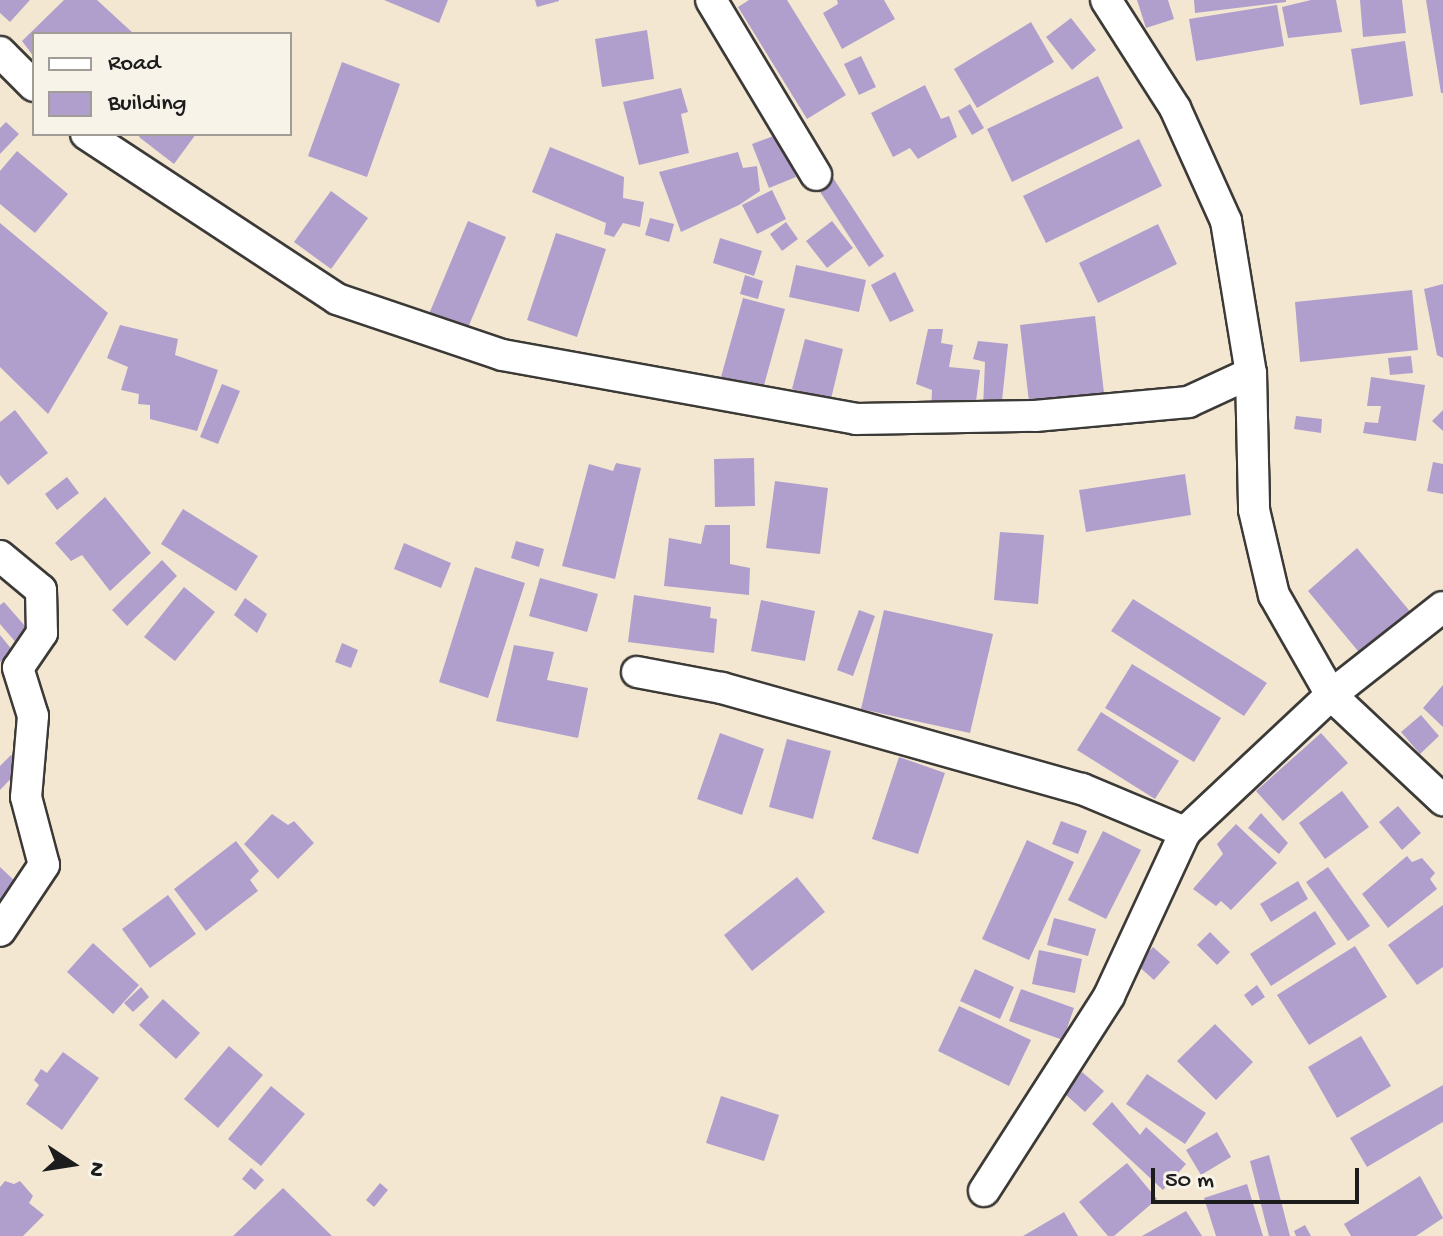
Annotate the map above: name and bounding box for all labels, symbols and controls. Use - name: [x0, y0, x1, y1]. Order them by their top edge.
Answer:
- legend: [32, 32, 292, 136]
- text: Road: [108, 50, 160, 79]
- text: Building: [108, 90, 186, 119]
- north arrow: [32, 1124, 112, 1204]
- scale bar: [1155, 1152, 1363, 1202]
- text: N: [81, 1159, 110, 1179]
- text: 50 m: [1165, 1167, 1214, 1196]

